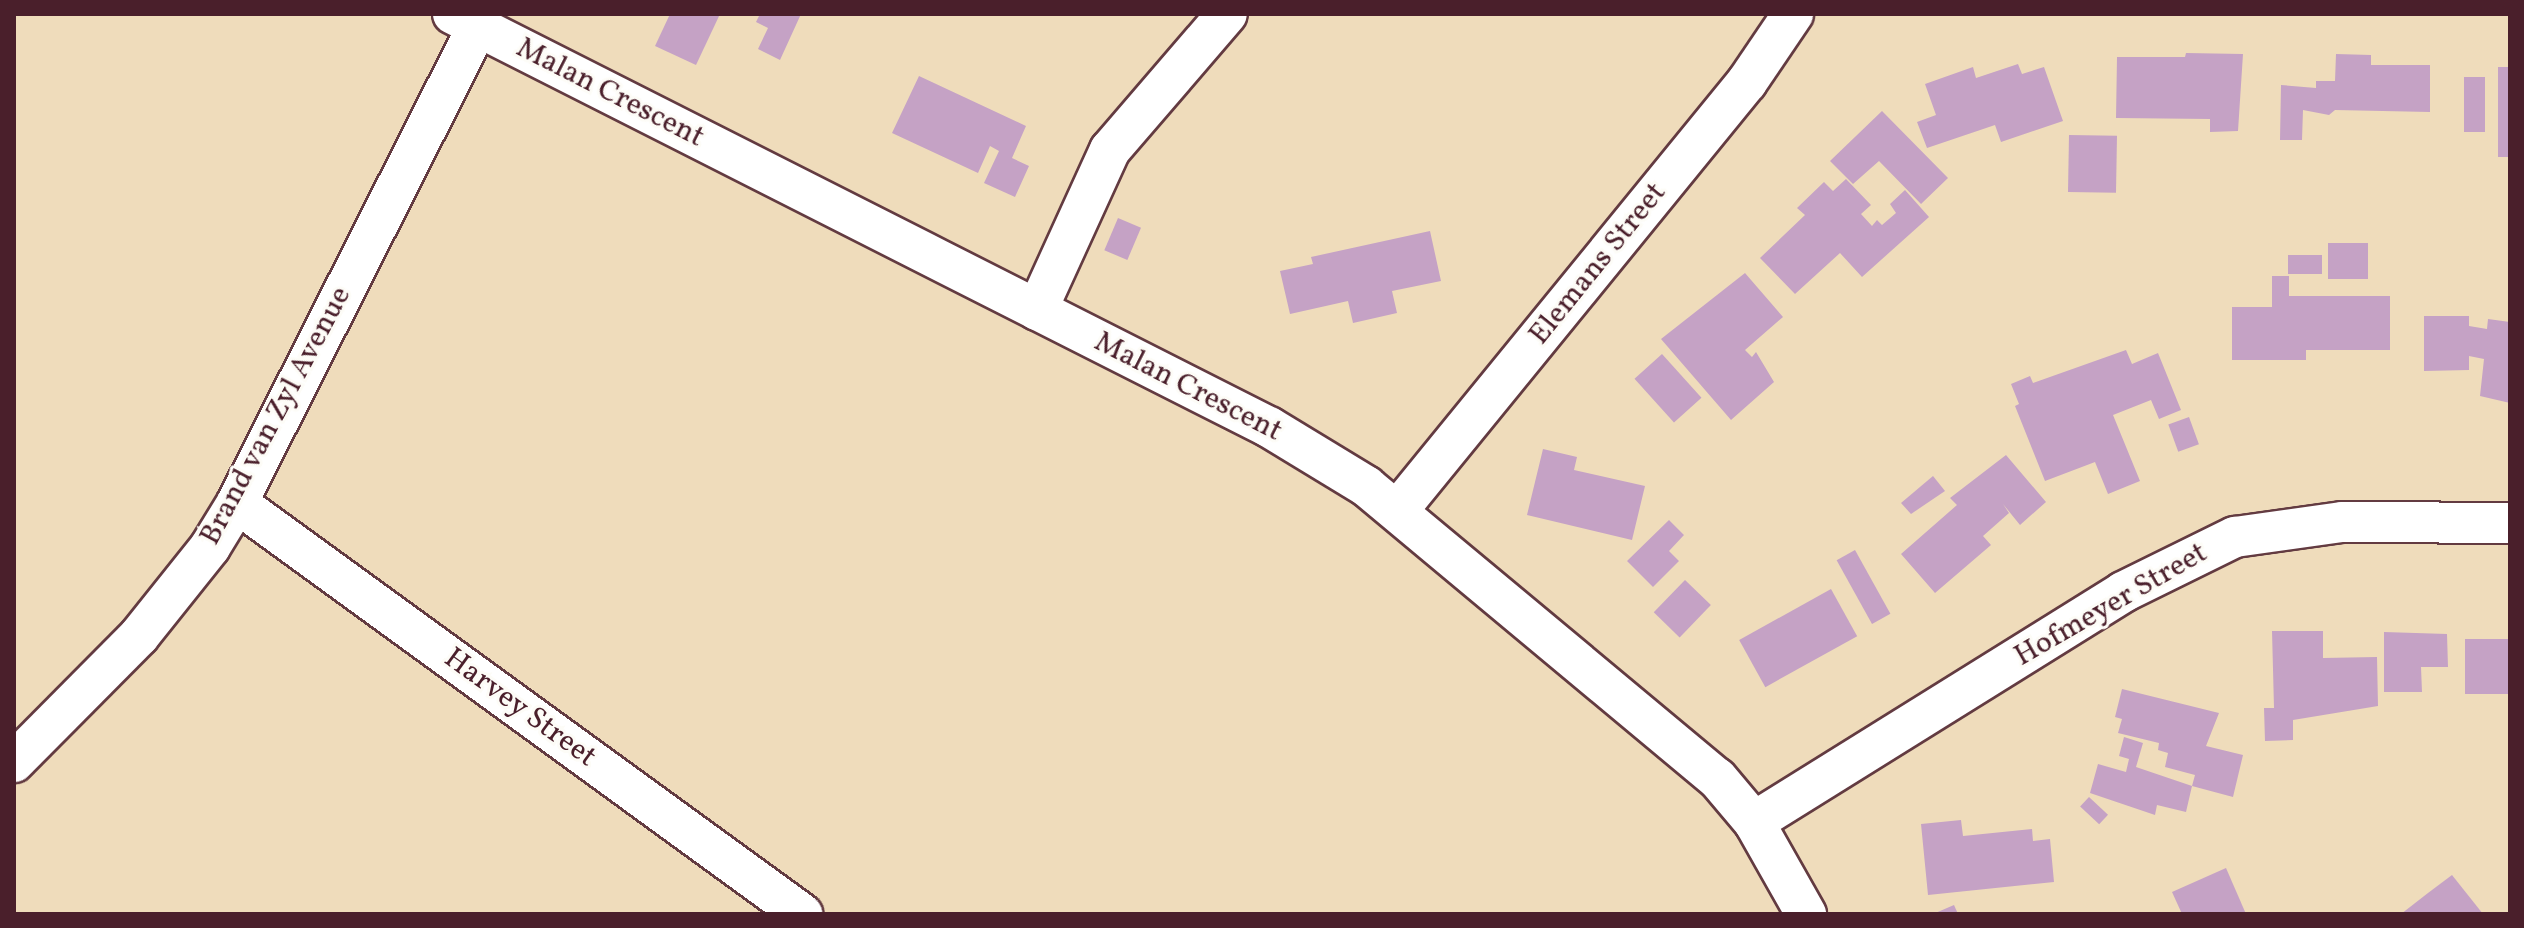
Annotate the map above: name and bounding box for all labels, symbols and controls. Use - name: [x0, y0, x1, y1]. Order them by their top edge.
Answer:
- street label: Malan Crescent: [510, 30, 710, 156]
- street label: Elemans Street: [1522, 176, 1674, 352]
- street label: Brand van Zyl Avenue: [192, 280, 360, 552]
- street label: Malan Crescent: [1088, 324, 1288, 450]
- street label: Hofmeyer Street: [2008, 535, 2214, 675]
- street label: Harvey Street: [436, 640, 604, 776]

